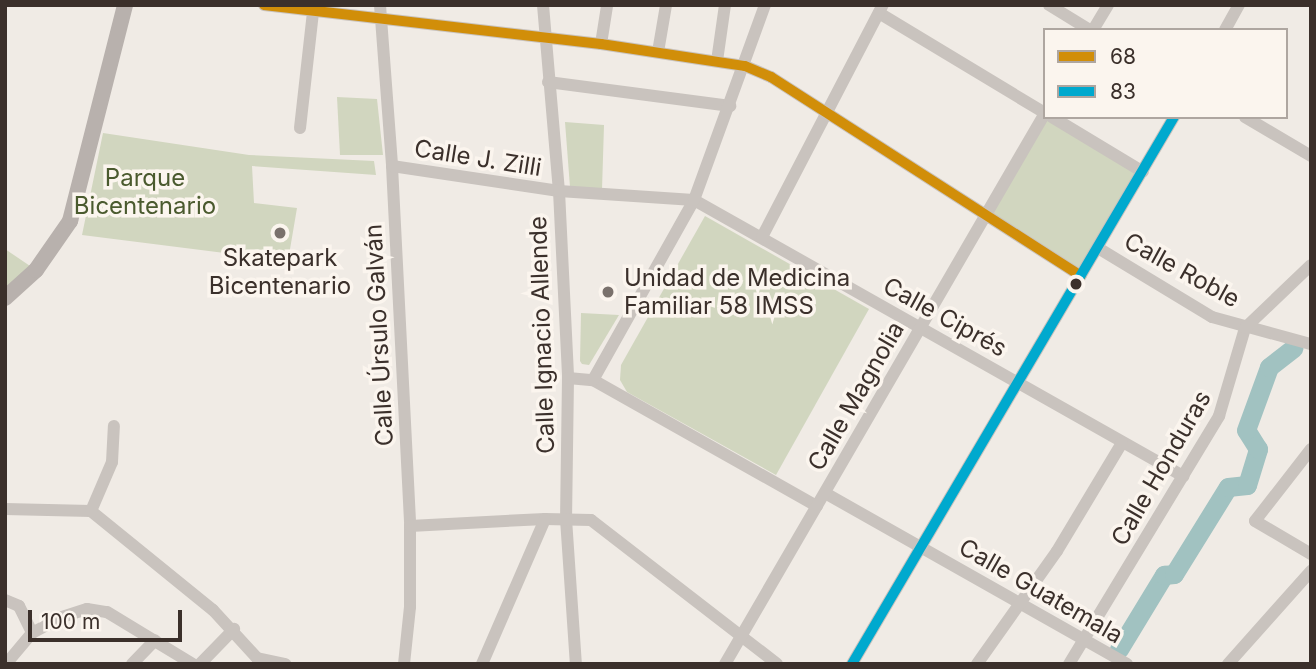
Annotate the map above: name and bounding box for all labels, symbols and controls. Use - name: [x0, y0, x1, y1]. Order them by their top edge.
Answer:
- legend: [1043, 28, 1288, 119]
- text: 68: [1110, 44, 1136, 69]
- text: 83: [1110, 79, 1136, 104]
- street label: Calle J. Zilli: [412, 134, 544, 182]
- park label: Parque Bicentenario: [74, 164, 216, 220]
- street label: Calle Ignacio Allende: [523, 216, 561, 454]
- street label: Calle Úrsulo Galván: [359, 223, 399, 447]
- marker: Skatepark Bicentenario: [272, 225, 288, 241]
- street label: Calle Roble: [1119, 227, 1245, 313]
- place label: Skatepark Bicentenario: [209, 244, 351, 300]
- place label: Unidad de Medicina Familiar 58 IMSS: [624, 264, 850, 320]
- street label: Calle Ciprés: [878, 271, 1012, 363]
- unlabelled marker: [1069, 277, 1083, 291]
- marker: Unidad de Medicina Familiar 58 IMSS: [598, 282, 618, 302]
- street label: Calle Magnolia: [802, 317, 910, 475]
- street label: Calle Honduras: [1105, 386, 1217, 550]
- street label: Calle Guatemala: [954, 532, 1128, 650]
- scale bar: [32, 596, 186, 640]
- text: 100 m: [41, 609, 100, 634]

